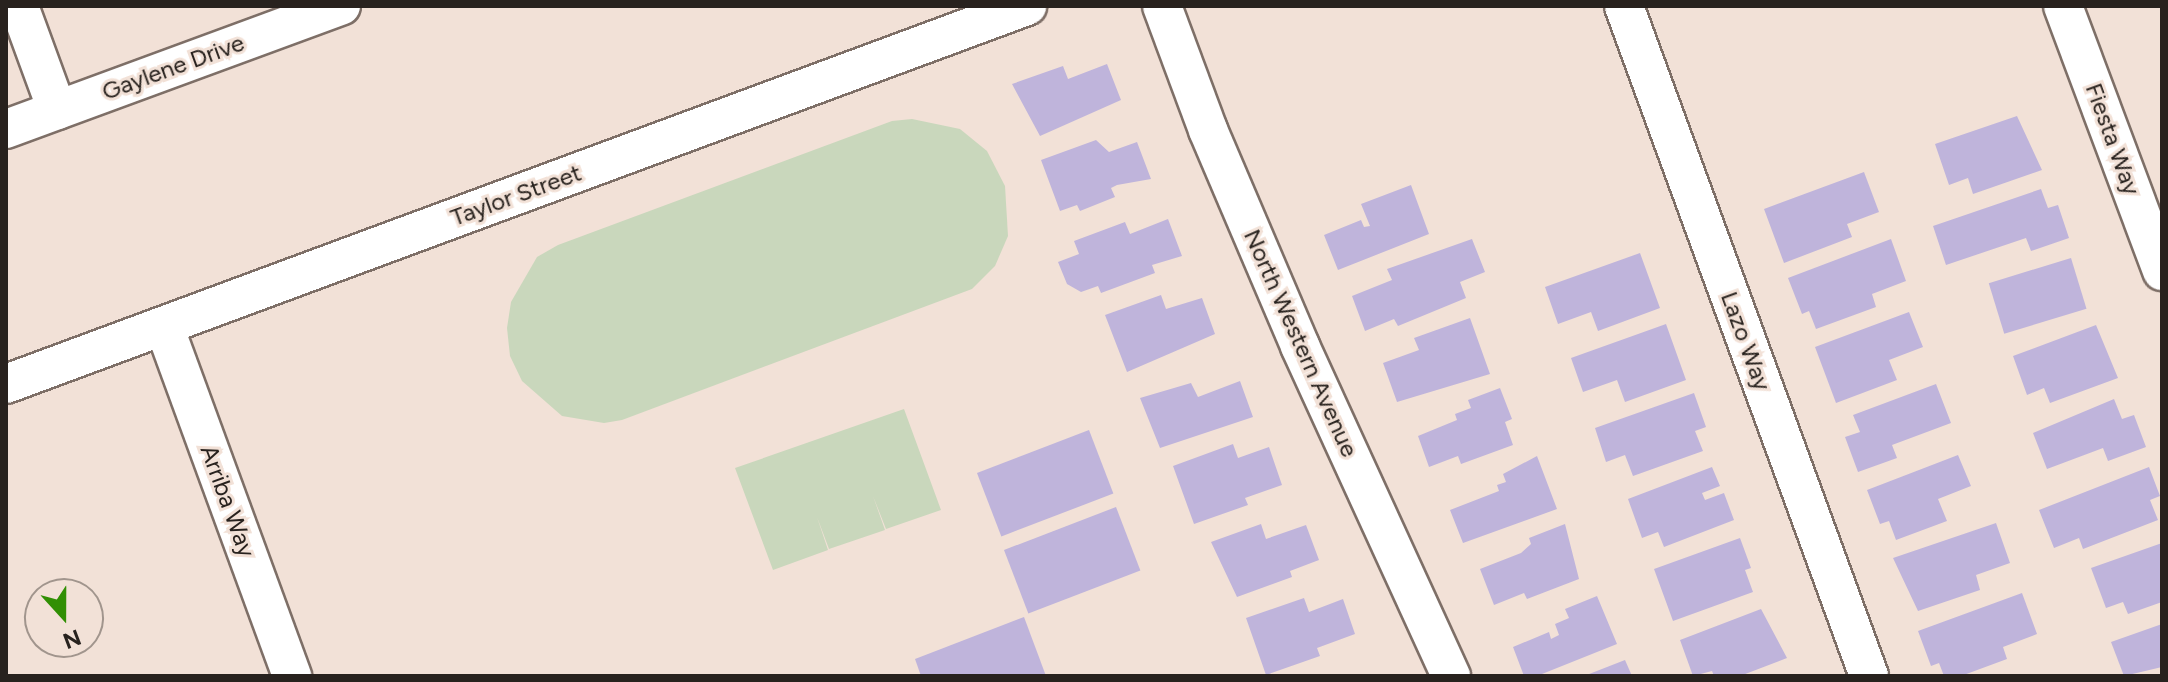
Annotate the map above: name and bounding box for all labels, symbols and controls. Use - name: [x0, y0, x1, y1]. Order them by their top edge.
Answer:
- street label: Gaylene Drive: [98, 28, 248, 106]
- street label: Fiesta Way: [2079, 79, 2147, 199]
- street label: Taylor Street: [447, 158, 585, 232]
- street label: North Western Avenue: [1238, 225, 1364, 461]
- street label: Lazo Way: [1715, 288, 1777, 394]
- street label: Arriba Way: [194, 441, 262, 561]
- north arrow: [24, 578, 104, 658]
- text: N: [59, 623, 85, 655]

